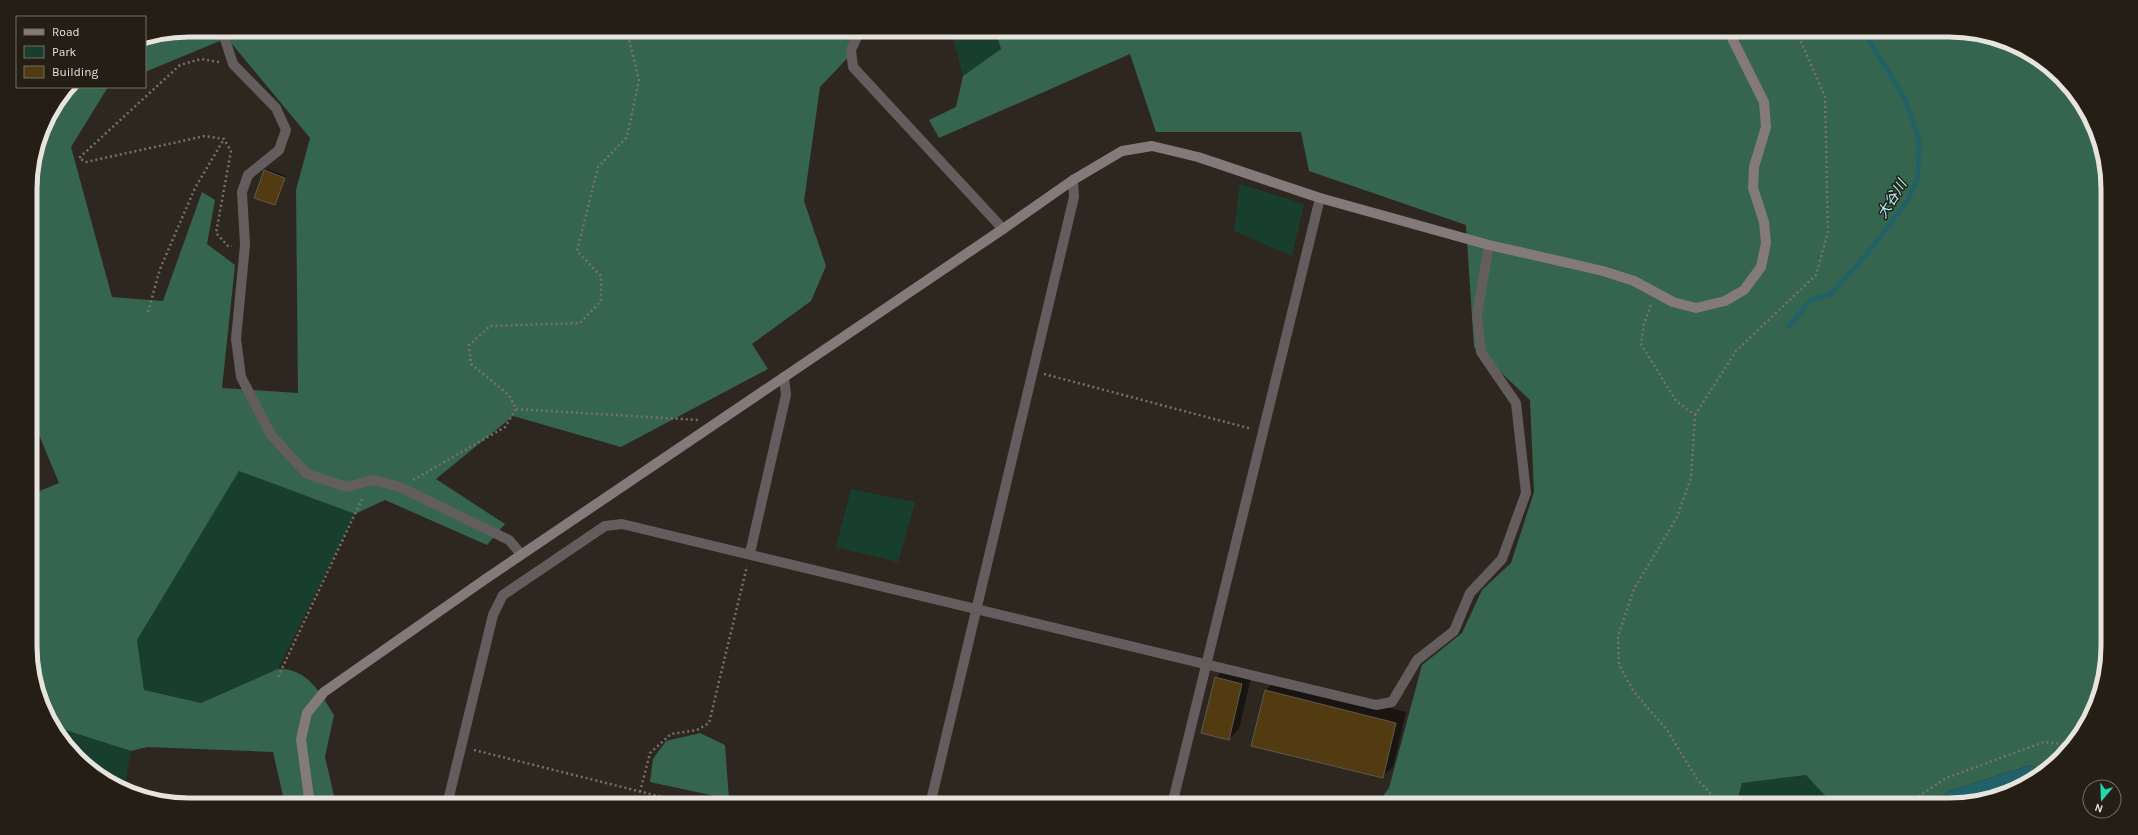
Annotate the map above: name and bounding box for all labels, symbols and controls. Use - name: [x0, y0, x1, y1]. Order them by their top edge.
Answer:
- legend: [16, 16, 146, 88]
- text: Road: [52, 25, 80, 39]
- text: Park: [52, 45, 77, 59]
- text: Building: [52, 65, 99, 79]
- water label: 大谷川: [1874, 175, 1911, 221]
- north arrow: [2082, 779, 2122, 819]
- text: N: [2093, 801, 2105, 815]

